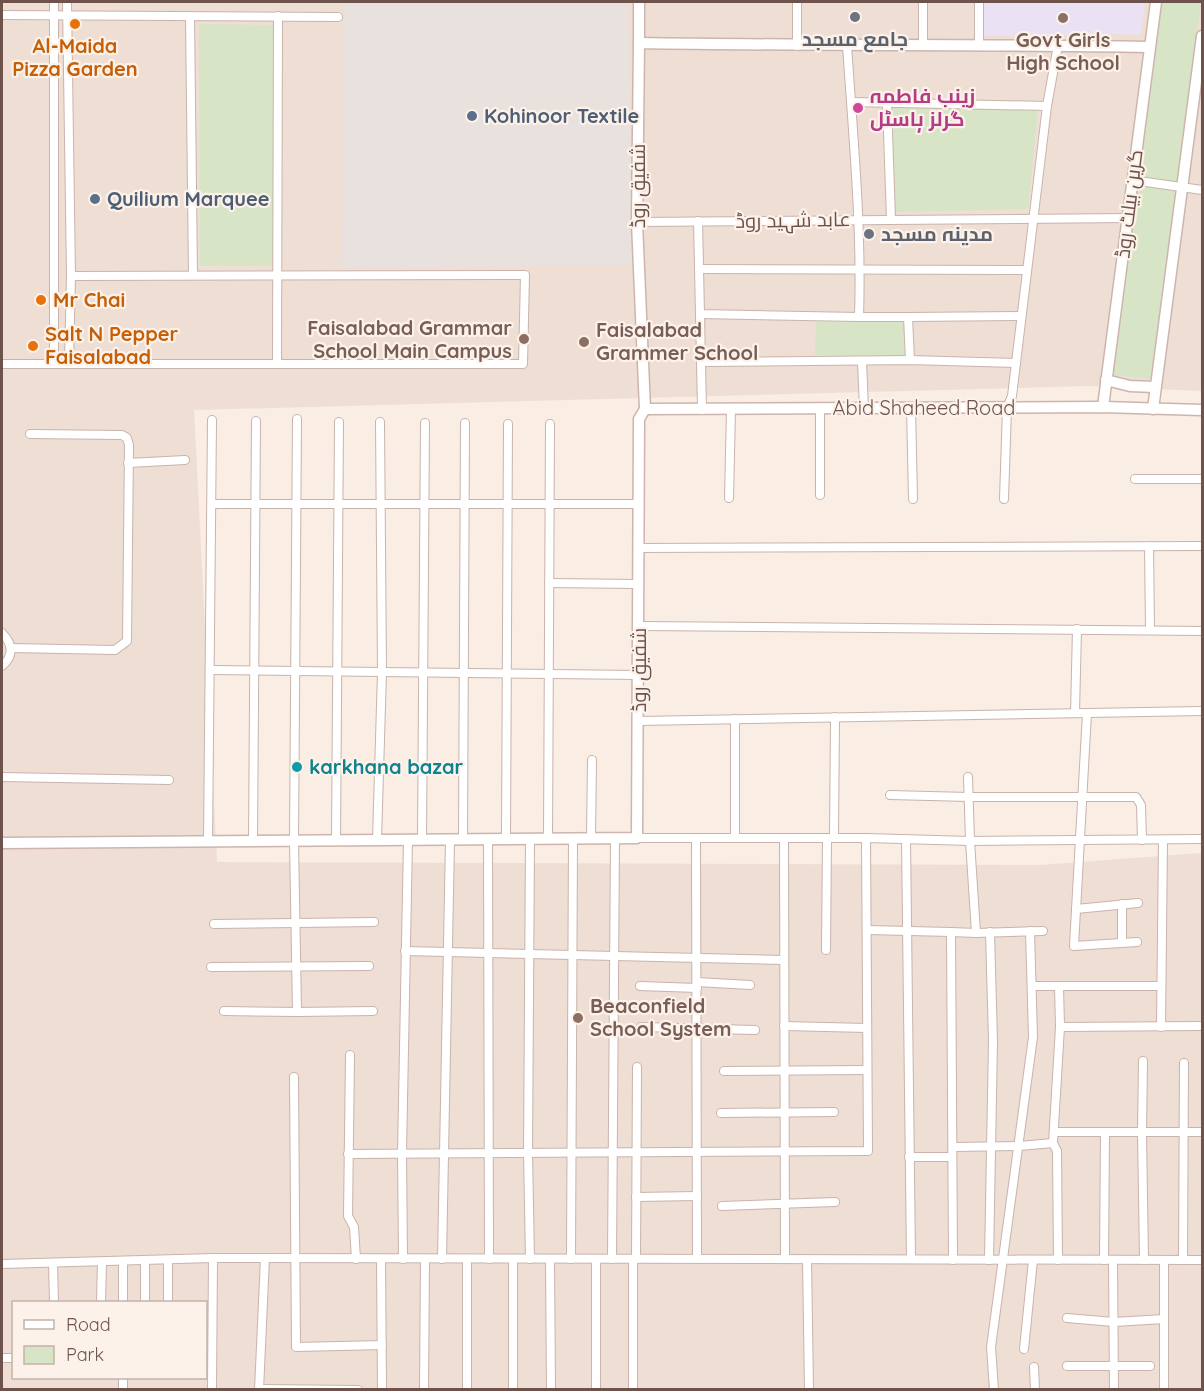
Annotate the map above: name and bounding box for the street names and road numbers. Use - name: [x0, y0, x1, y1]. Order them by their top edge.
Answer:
- street label: شفیق روڈ: [625, 144, 651, 228]
- street label: گرین بیلٹ روڈ: [1109, 148, 1149, 260]
- street label: عابد شہید روڈ: [735, 206, 851, 235]
- street label: Abid Shaheed Road: [833, 395, 1015, 420]
- street label: شفیق روڈ: [626, 628, 652, 712]

